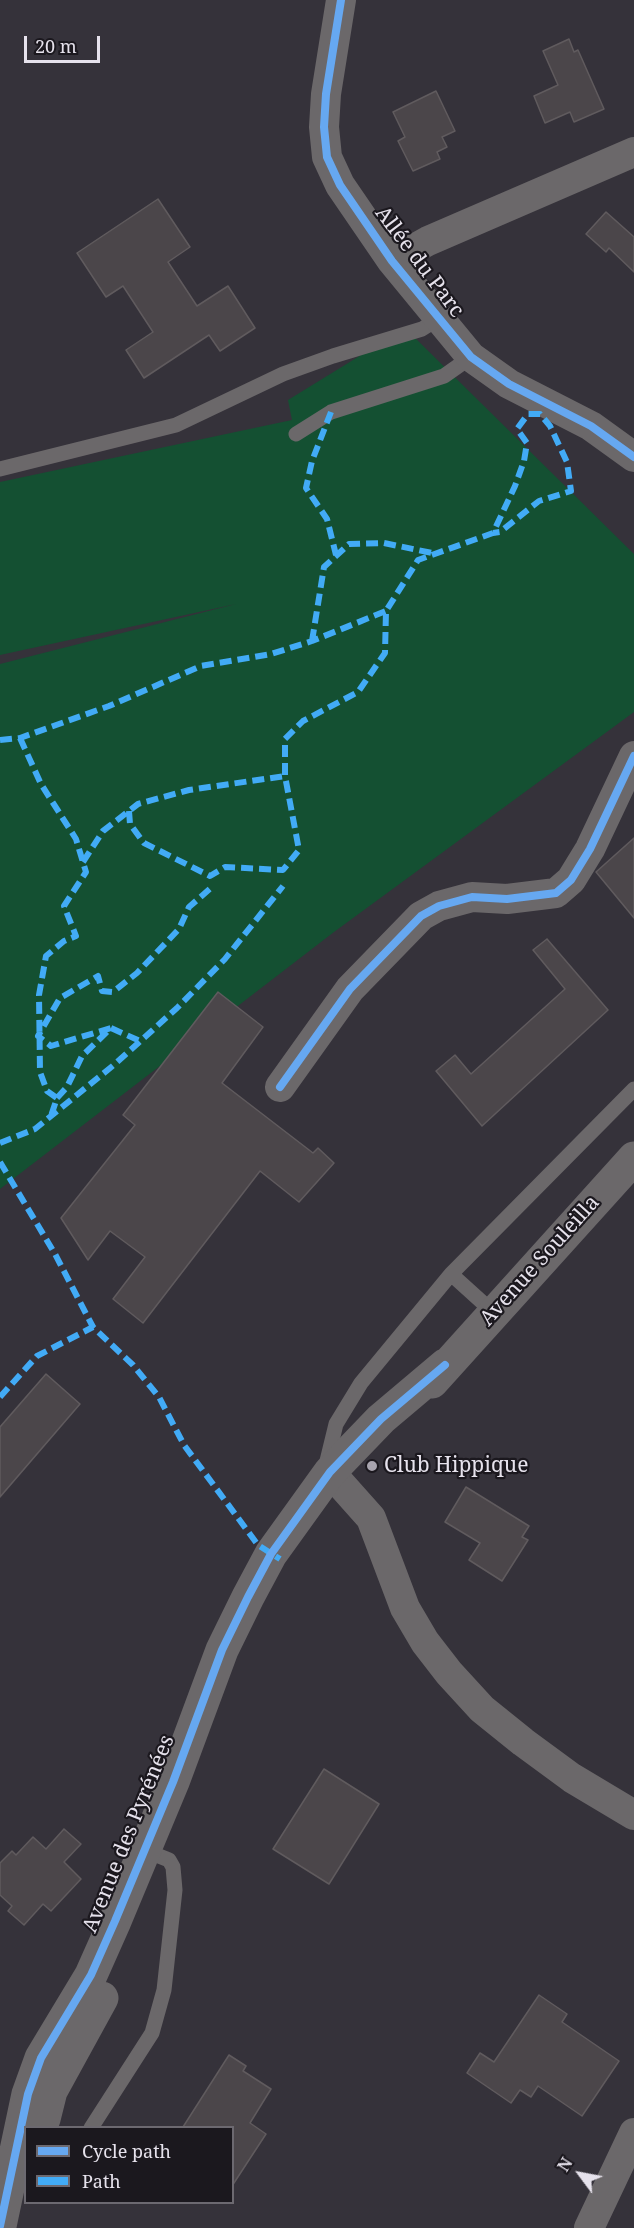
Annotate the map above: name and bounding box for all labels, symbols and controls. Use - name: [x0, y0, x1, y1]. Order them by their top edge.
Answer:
- scale bar: [27, 24, 104, 62]
- text: 20 m: [35, 34, 77, 58]
- street label: Allée du Parc: [369, 202, 469, 322]
- street label: Avenue Souleilla: [475, 1191, 605, 1331]
- place label: Club Hippique: [384, 1453, 528, 1479]
- marker: Club Hippique: [365, 1459, 379, 1473]
- street label: Avenue des Pyrénées: [78, 1732, 180, 1936]
- legend: [24, 2126, 234, 2204]
- text: Cycle path: [82, 2139, 171, 2163]
- north arrow: [550, 2144, 610, 2204]
- text: N: [552, 2153, 577, 2176]
- text: Path: [82, 2169, 121, 2193]

